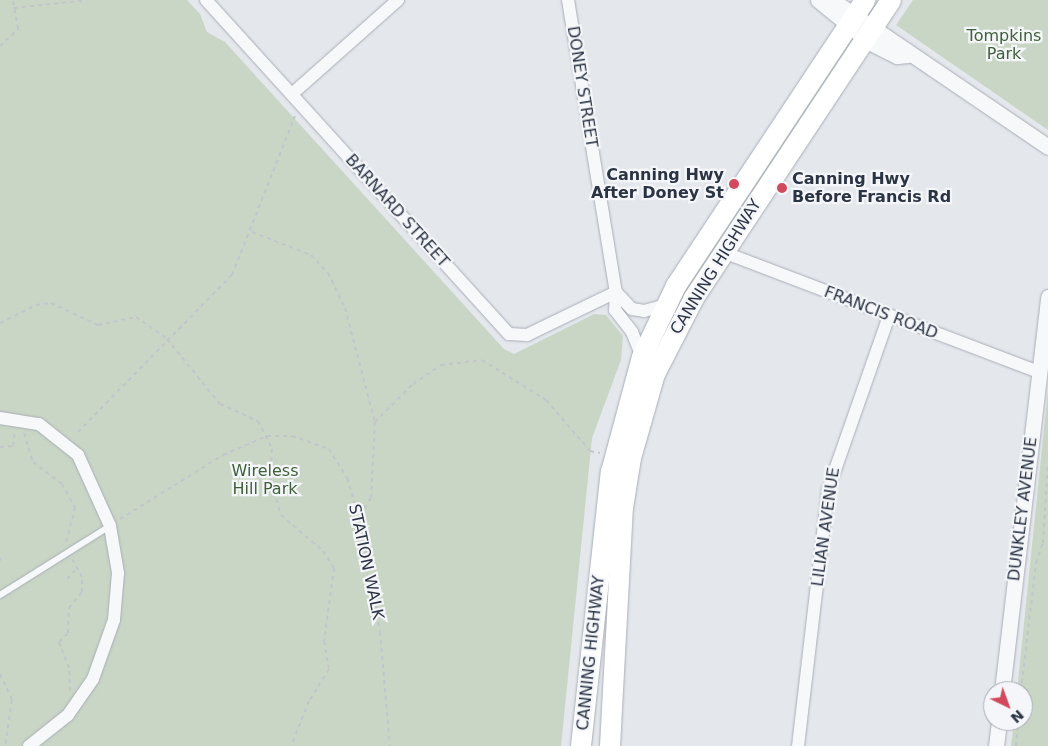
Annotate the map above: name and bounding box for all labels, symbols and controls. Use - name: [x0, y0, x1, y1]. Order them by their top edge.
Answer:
- street label: DONEY STREET: [563, 25, 601, 149]
- park label: Tompkins Park: [967, 26, 1041, 64]
- street label: BARNARD STREET: [341, 151, 453, 271]
- place label: Canning Hwy After Doney St: [591, 165, 724, 203]
- place label: Canning Hwy Before Francis Rd: [792, 169, 951, 207]
- marker: Canning Hwy After Doney St: [728, 178, 740, 190]
- marker: Canning Hwy Before Francis Rd: [776, 182, 788, 194]
- street label: CANNING HIGHWAY: [667, 196, 765, 338]
- street label: FRANCIS ROAD: [821, 282, 941, 344]
- street label: DUNKLEY AVENUE: [1005, 436, 1041, 582]
- park label: Wireless Hill Park: [232, 461, 298, 499]
- street label: LILIAN AVENUE: [808, 466, 844, 588]
- street label: STATION WALK: [344, 502, 388, 622]
- street label: CANNING HIGHWAY: [573, 575, 609, 731]
- north arrow: [983, 681, 1033, 731]
- text: N: [1008, 707, 1027, 726]

